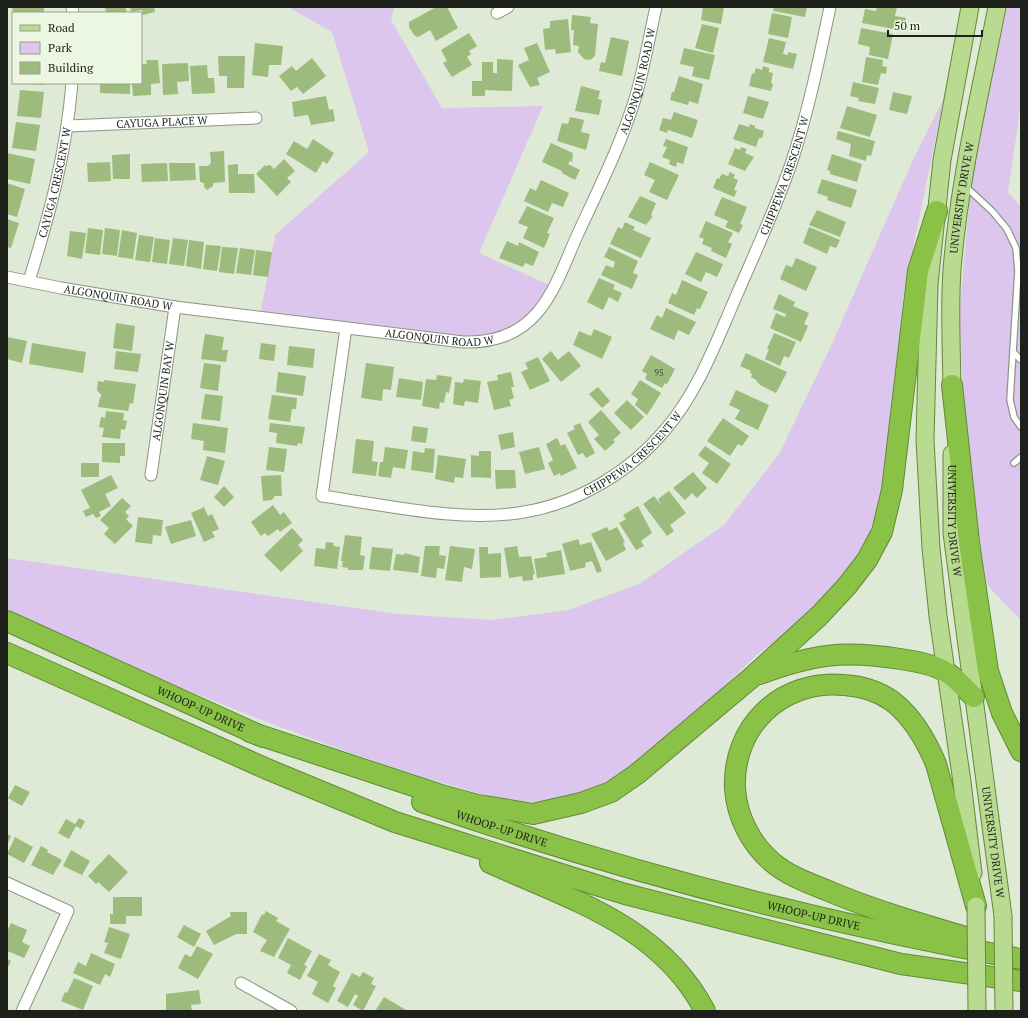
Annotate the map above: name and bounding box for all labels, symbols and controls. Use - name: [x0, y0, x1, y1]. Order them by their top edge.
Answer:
- legend: [12, 12, 142, 84]
- scale bar: [888, 12, 982, 38]
- text: 50 m: [894, 18, 921, 33]
- text: Road: [48, 20, 75, 35]
- street label: ALGONQUIN ROAD W: [616, 26, 658, 136]
- text: Park: [48, 40, 73, 55]
- text: Building: [48, 60, 94, 75]
- street label: CAYUGA PLACE W: [116, 113, 209, 131]
- street label: CHIPPEWA CRESCENT W: [757, 114, 812, 237]
- street label: CAYUGA CRESCENT W: [35, 125, 74, 239]
- street label: UNIVERSITY DRIVE W: [947, 140, 977, 254]
- street label: ALGONQUIN ROAD W: [63, 282, 174, 314]
- street label: ALGONQUIN ROAD W: [384, 326, 496, 349]
- street label: ALGONQUIN BAY W: [149, 339, 177, 442]
- house number: 95: [654, 367, 664, 379]
- street label: CHIPPEWA CRESCENT W: [581, 408, 685, 499]
- street label: UNIVERSITY DRIVE W: [945, 465, 965, 578]
- street label: WHOOP-UP DRIVE: [155, 683, 247, 735]
- street label: UNIVERSITY DRIVE W: [979, 786, 1008, 900]
- street label: WHOOP-UP DRIVE: [454, 807, 549, 850]
- street label: WHOOP-UP DRIVE: [766, 898, 862, 933]

